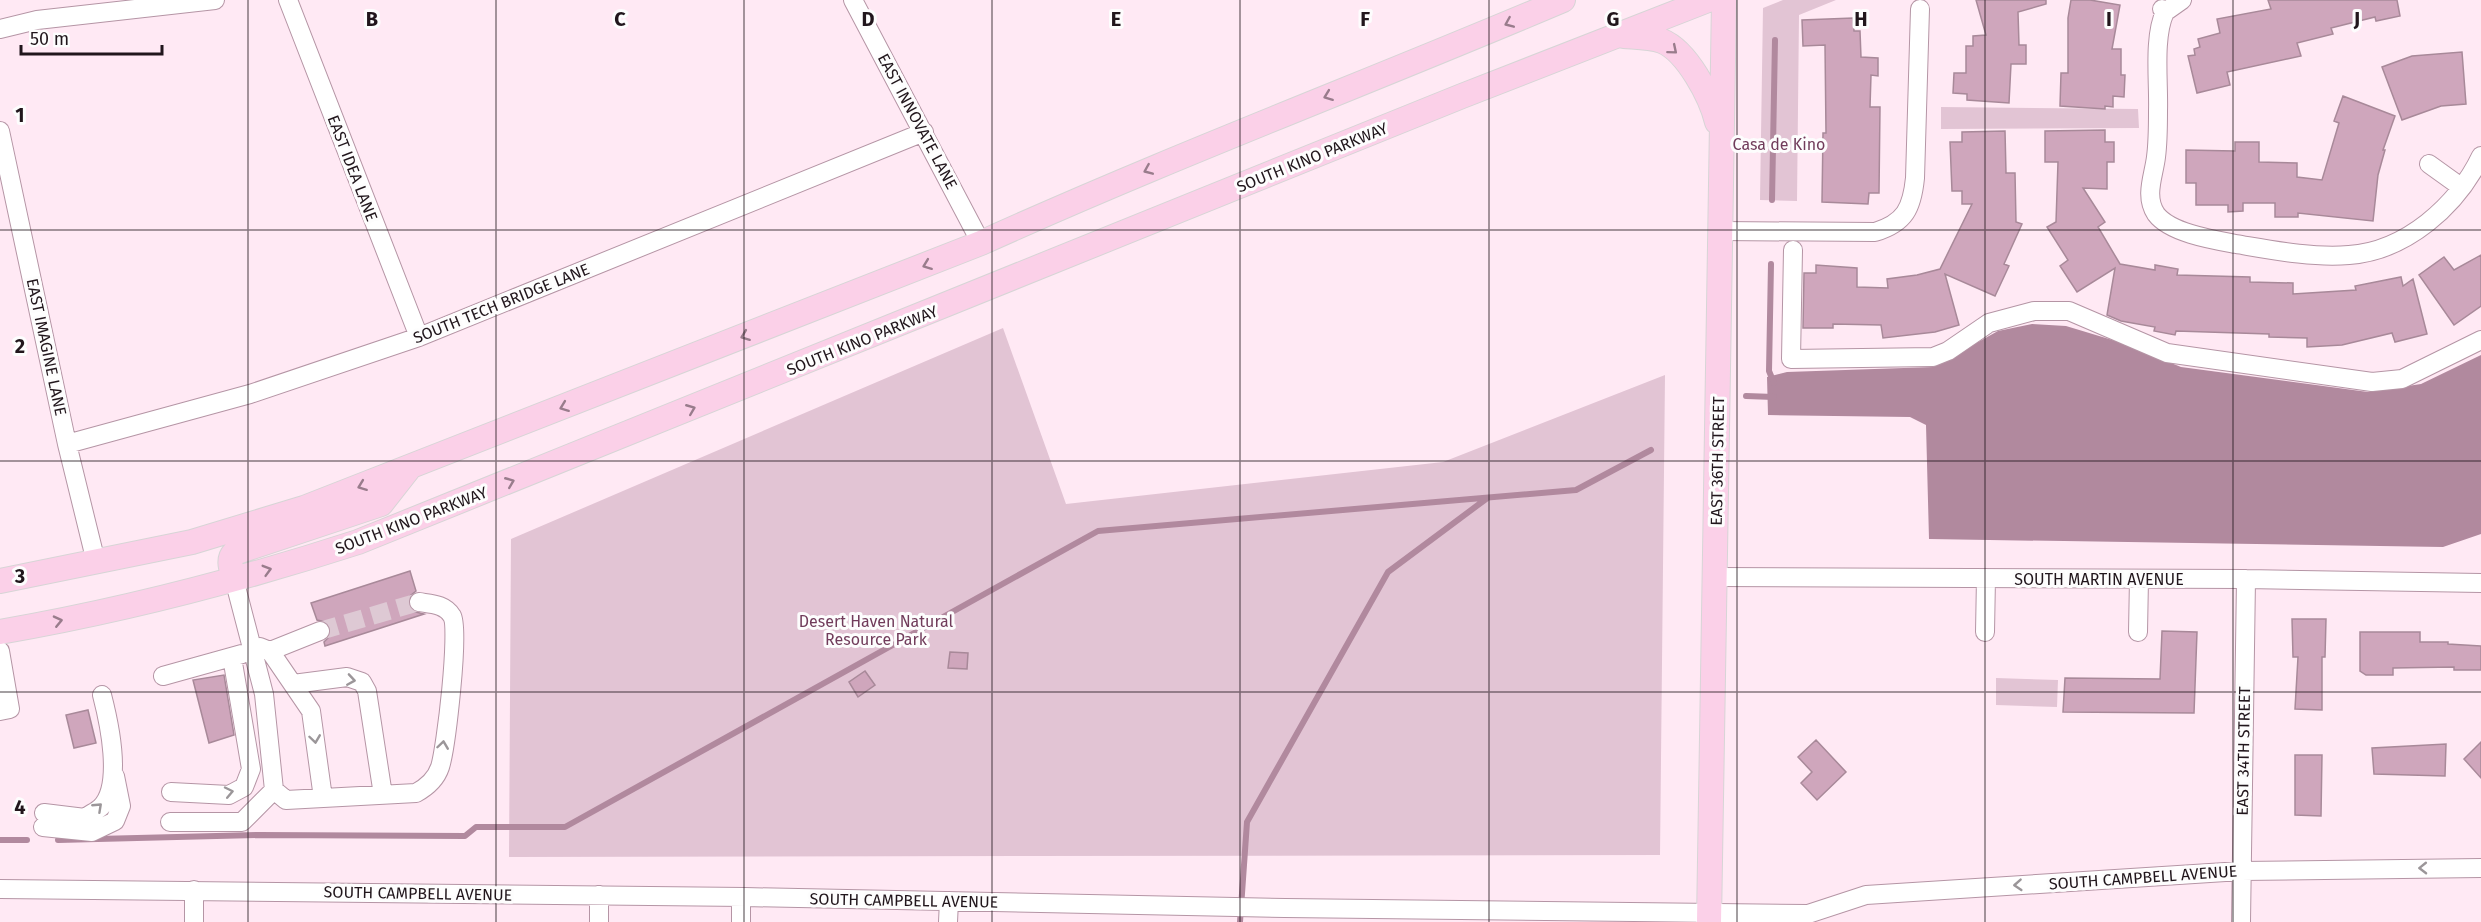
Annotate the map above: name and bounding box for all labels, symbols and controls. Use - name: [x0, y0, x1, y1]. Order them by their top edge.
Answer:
- text: B: [366, 7, 378, 31]
- text: C: [614, 7, 626, 31]
- text: D: [861, 7, 875, 31]
- text: E: [1111, 7, 1121, 31]
- text: F: [1360, 7, 1370, 31]
- text: G: [1607, 7, 1619, 31]
- text: H: [1854, 7, 1868, 31]
- text: I: [2106, 7, 2112, 31]
- text: J: [2353, 7, 2360, 31]
- one-way arrow: [1505, 16, 1516, 28]
- scale bar: [21, 18, 162, 56]
- text: 50 m: [30, 28, 69, 50]
- one-way arrow: [1666, 43, 1677, 54]
- street label: EAST INNOVATE LANE: [874, 50, 961, 192]
- one-way arrow: [1324, 89, 1335, 101]
- text: 1: [15, 103, 25, 127]
- street label: EAST IDEA LANE: [324, 112, 382, 224]
- street label: SOUTH KINO PARKWAY: [1234, 118, 1391, 196]
- park label: Casa de Kino: [1733, 135, 1825, 154]
- one-way arrow: [1143, 163, 1154, 175]
- one-way arrow: [922, 257, 932, 270]
- street label: SOUTH TECH BRIDGE LANE: [410, 259, 592, 348]
- street label: EAST IMAGINE LANE: [23, 277, 70, 418]
- street label: SOUTH KINO PARKWAY: [784, 301, 941, 379]
- one-way arrow: [740, 329, 751, 341]
- text: 2: [15, 334, 25, 358]
- street label: EAST 36TH STREET: [1707, 395, 1728, 526]
- one-way arrow: [559, 400, 570, 412]
- one-way arrow: [684, 404, 695, 416]
- one-way arrow: [503, 477, 514, 489]
- one-way arrow: [358, 478, 368, 491]
- street label: SOUTH KINO PARKWAY: [333, 483, 490, 558]
- text: 3: [14, 564, 25, 588]
- one-way arrow: [262, 565, 272, 577]
- street label: SOUTH MARTIN AVENUE: [2014, 570, 2184, 589]
- park label: Desert Haven Natural Resource Park: [799, 612, 954, 649]
- one-way arrow: [52, 615, 62, 628]
- one-way arrow: [346, 673, 355, 685]
- street label: EAST 34TH STREET: [2233, 685, 2254, 816]
- one-way arrow: [308, 734, 321, 743]
- one-way arrow: [437, 741, 449, 750]
- one-way arrow: [223, 786, 233, 799]
- text: 4: [14, 795, 26, 819]
- one-way arrow: [91, 803, 101, 814]
- street label: SOUTH CAMPBELL AVENUE: [2048, 861, 2238, 894]
- one-way arrow: [2418, 862, 2427, 875]
- one-way arrow: [2013, 879, 2022, 892]
- street label: SOUTH CAMPBELL AVENUE: [324, 882, 512, 905]
- street label: SOUTH CAMPBELL AVENUE: [810, 889, 998, 912]

